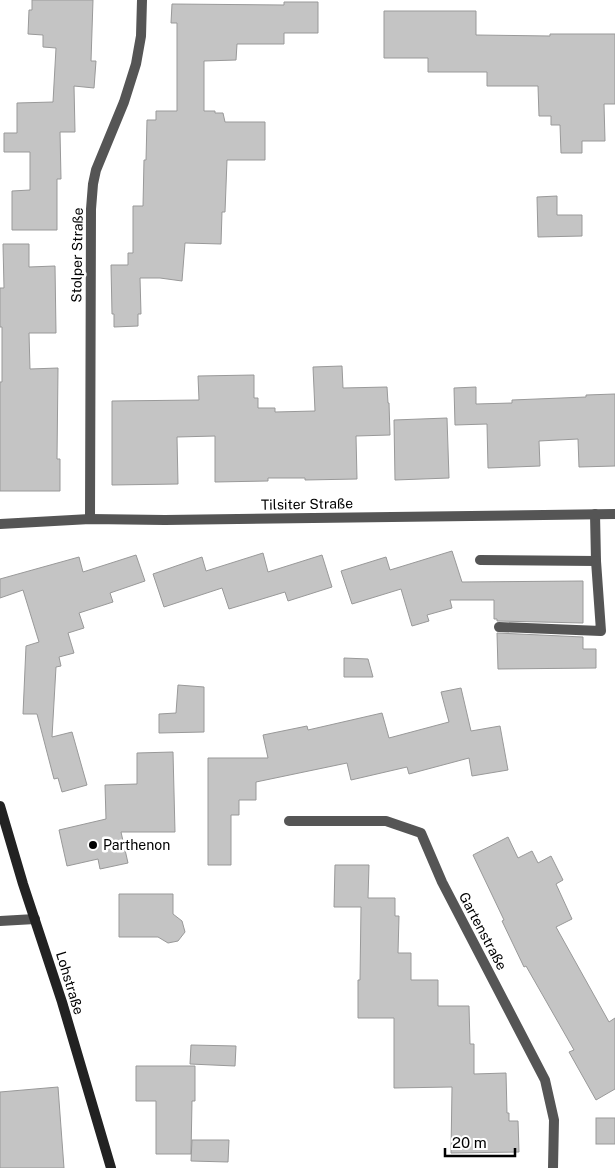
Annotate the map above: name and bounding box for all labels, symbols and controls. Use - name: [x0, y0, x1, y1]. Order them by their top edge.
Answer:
- street label: Stolper Straße: [68, 207, 86, 303]
- street label: Tilsiter Straße: [261, 495, 353, 513]
- place label: Parthenon: [103, 837, 170, 853]
- marker: Parthenon: [87, 839, 99, 851]
- street label: Gartenstraße: [456, 889, 510, 973]
- street label: Lohstraße: [53, 949, 87, 1017]
- scale bar: [445, 1126, 515, 1158]
- text: 20 m: [452, 1134, 487, 1151]

